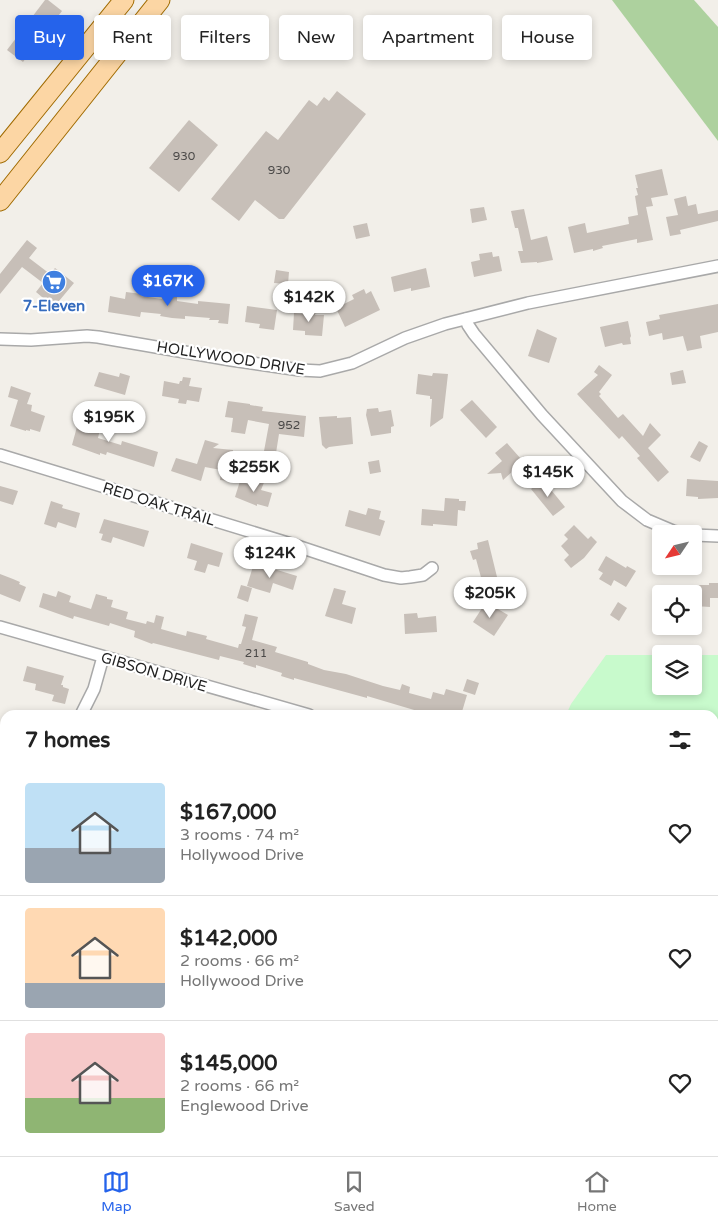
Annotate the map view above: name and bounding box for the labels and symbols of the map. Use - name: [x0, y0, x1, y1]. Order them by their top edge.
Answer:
- house number: 930: [173, 149, 196, 163]
- house number: 930: [268, 163, 291, 177]
- pin: $167K: [133, 264, 203, 307]
- supermarket icon: 7-Eleven: [41, 269, 67, 295]
- pin: $142K: [274, 280, 344, 323]
- place label: 7-Eleven: [23, 297, 85, 315]
- street label: HOLLYWOOD DRIVE: [155, 337, 307, 379]
- pin: $195K: [74, 400, 144, 443]
- house number: 952: [278, 418, 300, 432]
- pin: $255K: [219, 450, 289, 493]
- pin: $145K: [513, 456, 583, 498]
- street label: RED OAK TRAIL: [101, 478, 218, 530]
- north arrow: [652, 525, 702, 575]
- pin: $124K: [235, 536, 305, 579]
- pin: $205K: [455, 576, 525, 619]
- house number: 211: [245, 646, 267, 660]
- street label: GIBSON DRIVE: [99, 648, 209, 696]

